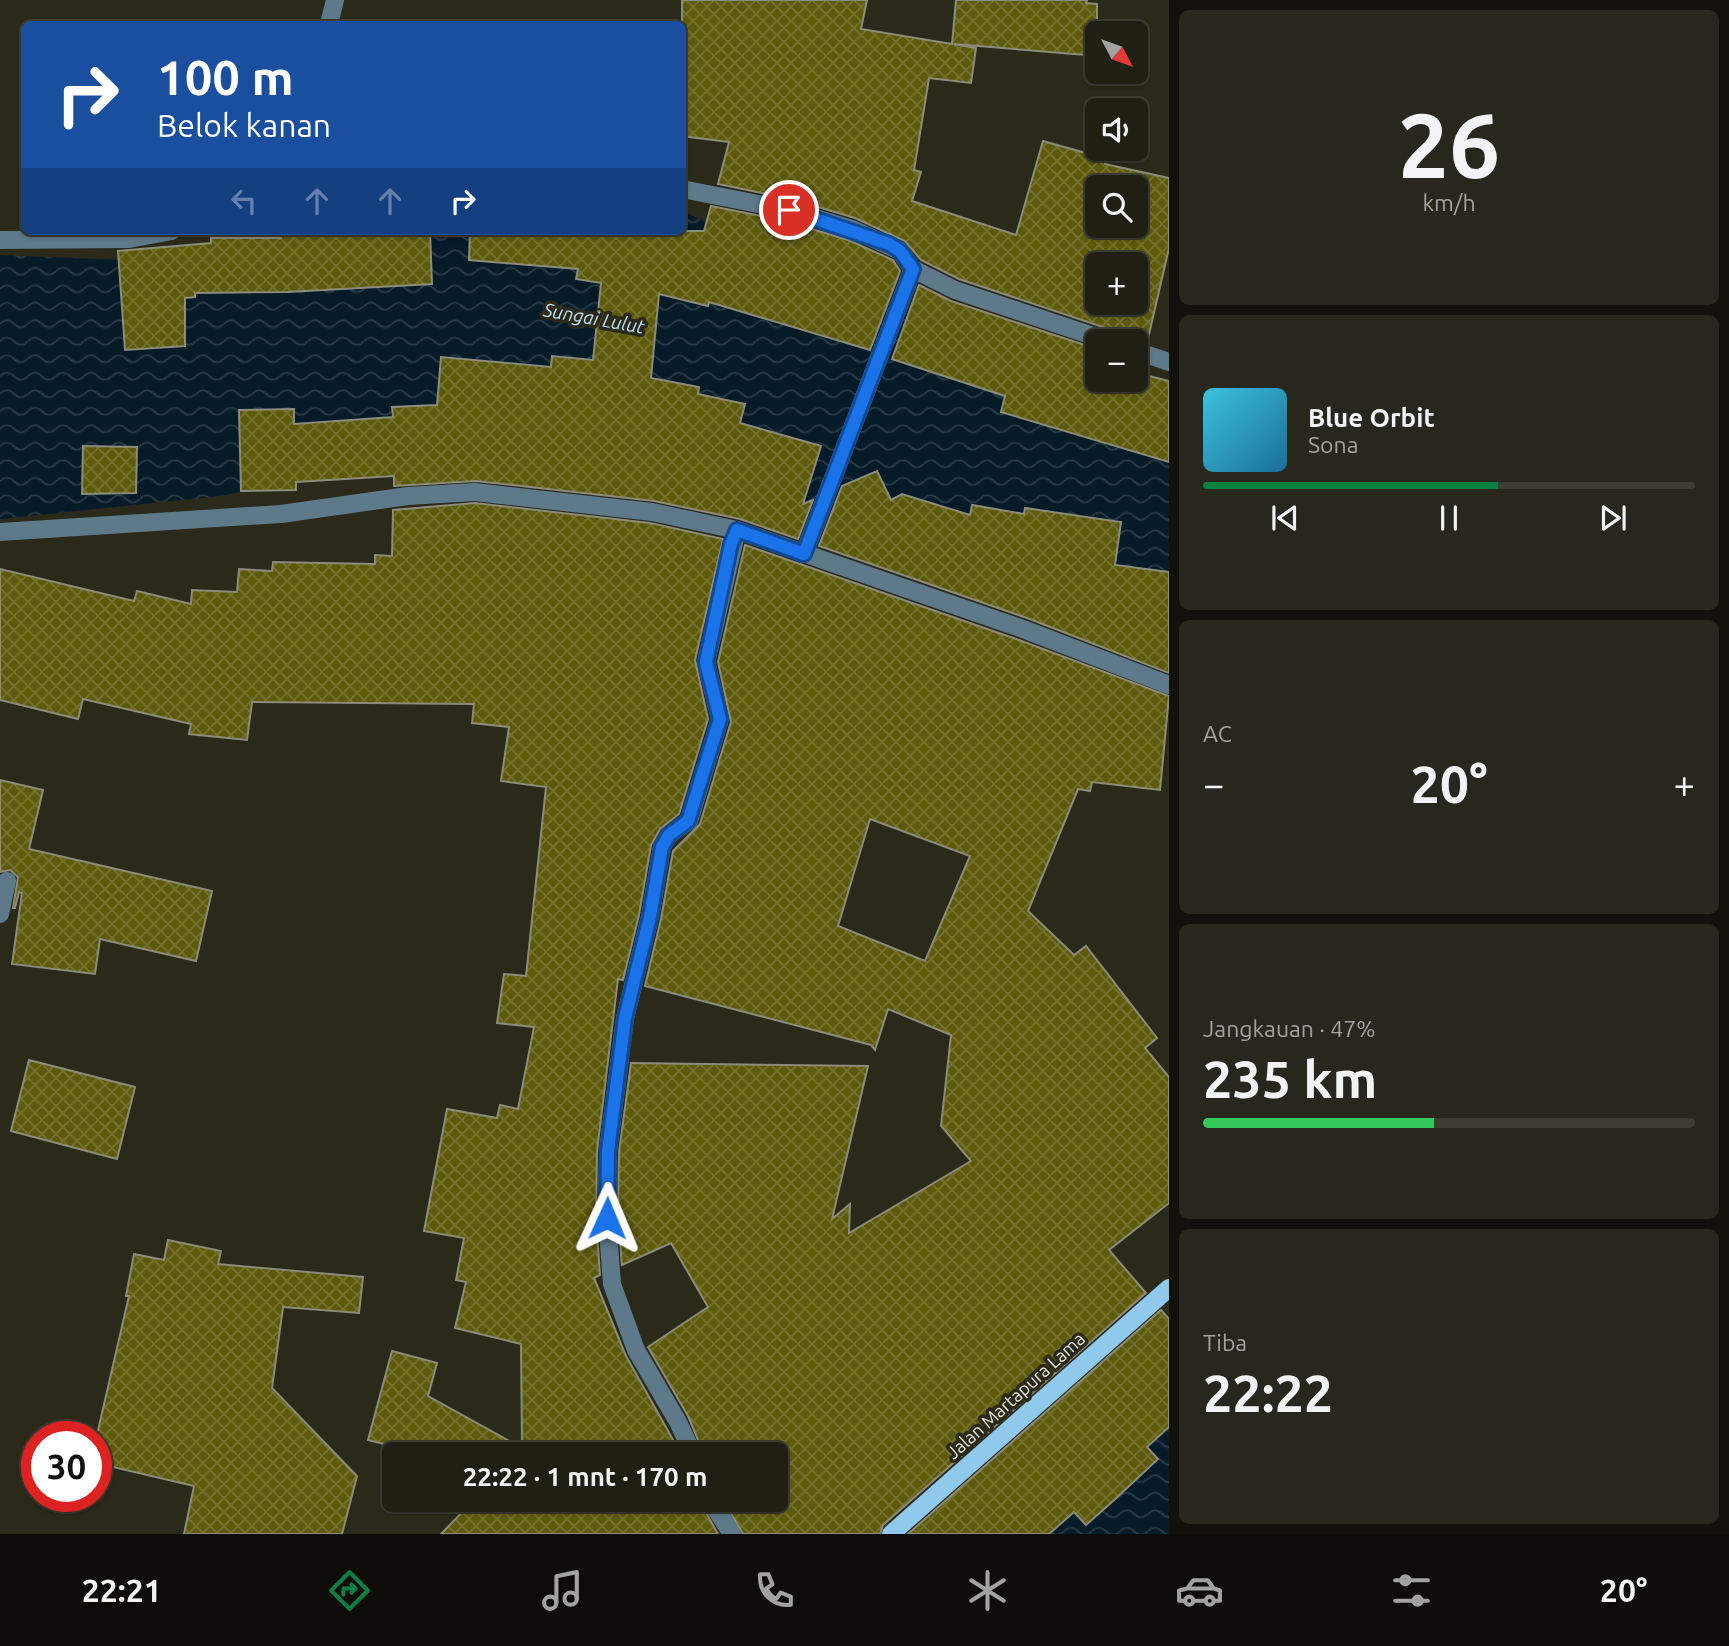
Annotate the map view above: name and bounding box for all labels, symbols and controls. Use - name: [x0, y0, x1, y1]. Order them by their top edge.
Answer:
- north arrow: [1085, 21, 1148, 84]
- map controls: [1085, 21, 1148, 392]
- icon: right: [42, 49, 133, 140]
- text: 100 m: [157, 49, 294, 104]
- text: 26: [1398, 93, 1500, 195]
- button: sound: [1085, 98, 1148, 161]
- text: Belok kanan: [157, 107, 331, 143]
- button: search: [1085, 175, 1148, 238]
- pin: [759, 180, 819, 240]
- icon: left: [225, 182, 263, 220]
- icon: ahead: [298, 182, 336, 220]
- icon: ahead: [371, 182, 409, 220]
- icon: right: [444, 182, 482, 220]
- text: km/h: [1422, 190, 1476, 215]
- icon: arrive: [770, 191, 808, 229]
- button: +: [1085, 252, 1148, 315]
- water label: Sungai Lulut: [541, 298, 647, 338]
- button: −: [1085, 329, 1148, 392]
- text: Blue Orbit: [1308, 403, 1435, 432]
- text: Sona: [1308, 432, 1358, 457]
- icon: previous: [1266, 499, 1304, 537]
- icon: pause: [1430, 499, 1468, 537]
- icon: next: [1594, 499, 1632, 537]
- text: AC: [1203, 721, 1232, 746]
- text: 20°: [1410, 755, 1488, 813]
- text: −: [1203, 763, 1224, 805]
- text: +: [1674, 763, 1695, 805]
- text: Jangkauan · 47%: [1203, 1016, 1375, 1041]
- text: 235 km: [1203, 1050, 1377, 1108]
- position arrow: [570, 1181, 644, 1255]
- street label: Jalan Martapura Lama: [942, 1328, 1088, 1462]
- text: Tiba: [1203, 1330, 1247, 1355]
- text: 22:22: [1203, 1364, 1333, 1422]
- speed limit sign: 30: [21, 1421, 112, 1512]
- text: 22:22 · 1 mnt · 170 m: [463, 1462, 707, 1491]
- icon: directions: [325, 1566, 374, 1615]
- icon: music: [538, 1566, 587, 1615]
- icon: phone: [750, 1566, 799, 1615]
- icon: climate: [963, 1566, 1012, 1615]
- icon: car: [1175, 1566, 1224, 1615]
- icon: filters: [1387, 1566, 1436, 1615]
- text: 22:21: [82, 1572, 162, 1608]
- text: 20°: [1600, 1572, 1647, 1608]

